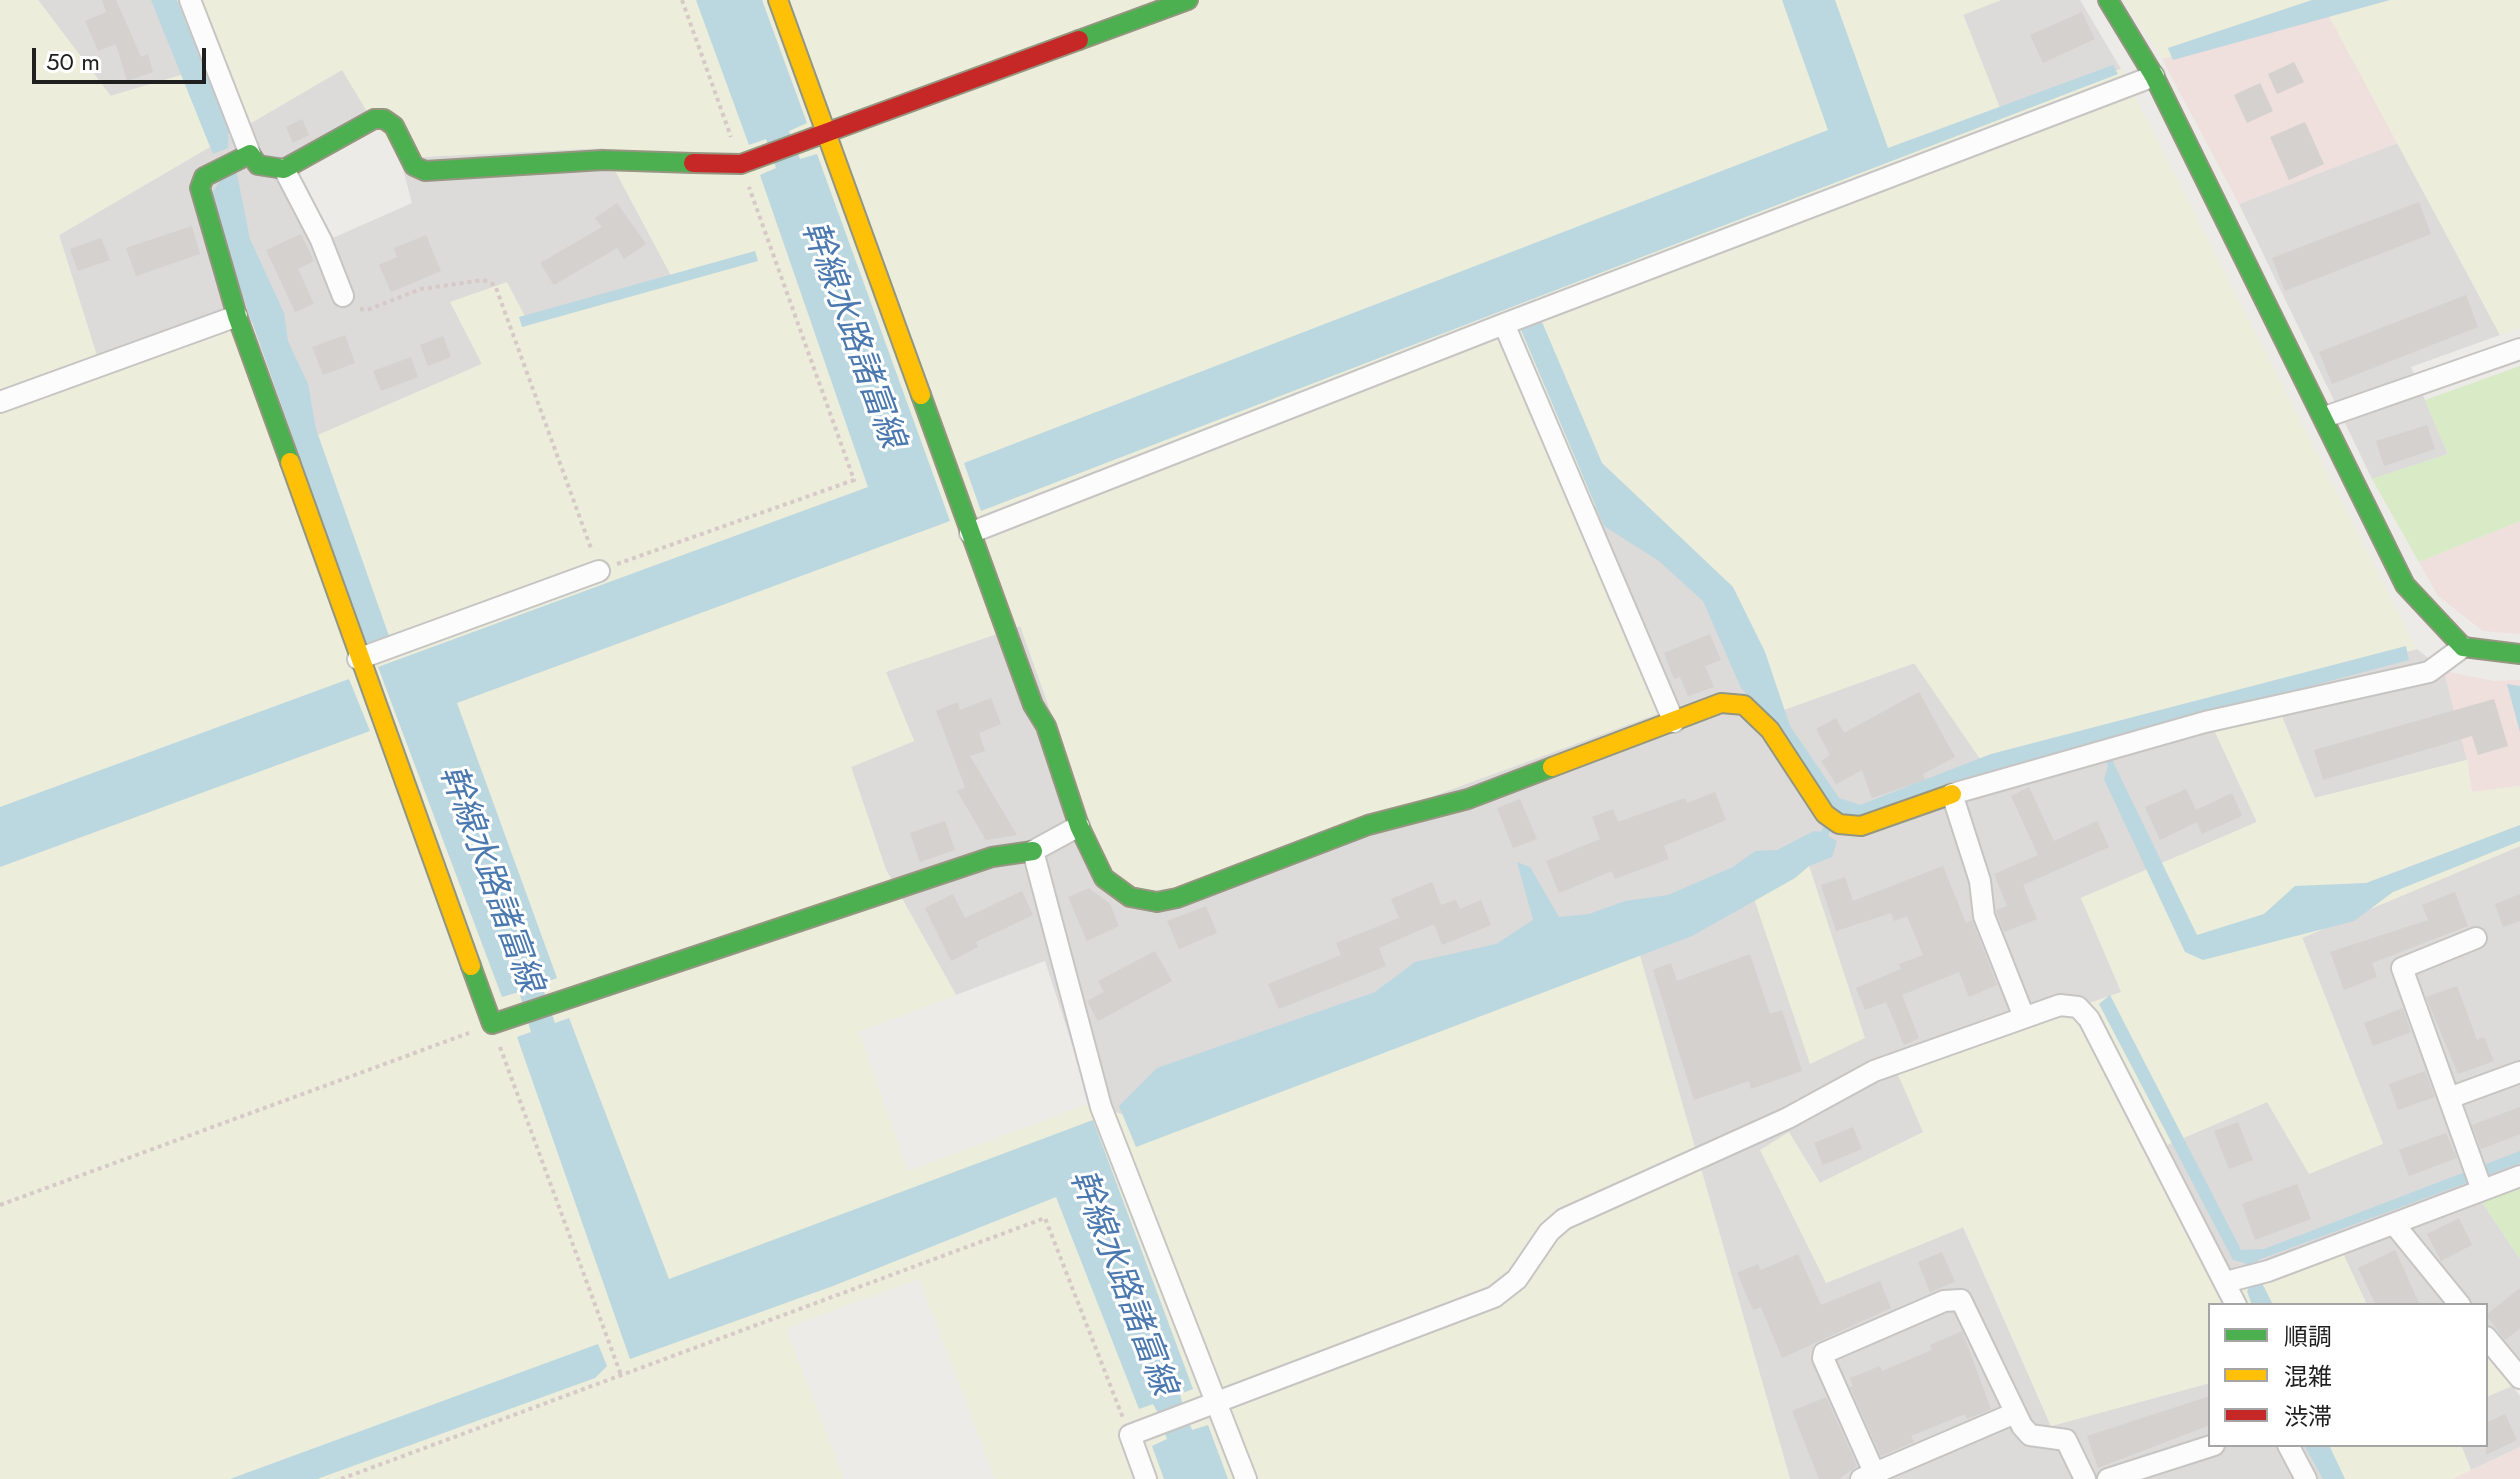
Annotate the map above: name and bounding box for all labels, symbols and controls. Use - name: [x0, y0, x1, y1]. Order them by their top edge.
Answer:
- scale bar: [36, 32, 210, 82]
- text: 50 m: [46, 44, 100, 79]
- water label: 幹線水路諸富線: [791, 216, 911, 454]
- water label: 幹線水路諸富線: [429, 760, 549, 998]
- water label: 幹線水路諸富線: [1059, 1165, 1183, 1401]
- legend: [2208, 1303, 2488, 1447]
- text: 順調: [2284, 1319, 2332, 1354]
- text: 混雑: [2284, 1359, 2332, 1394]
- text: 渋滞: [2284, 1399, 2332, 1434]

